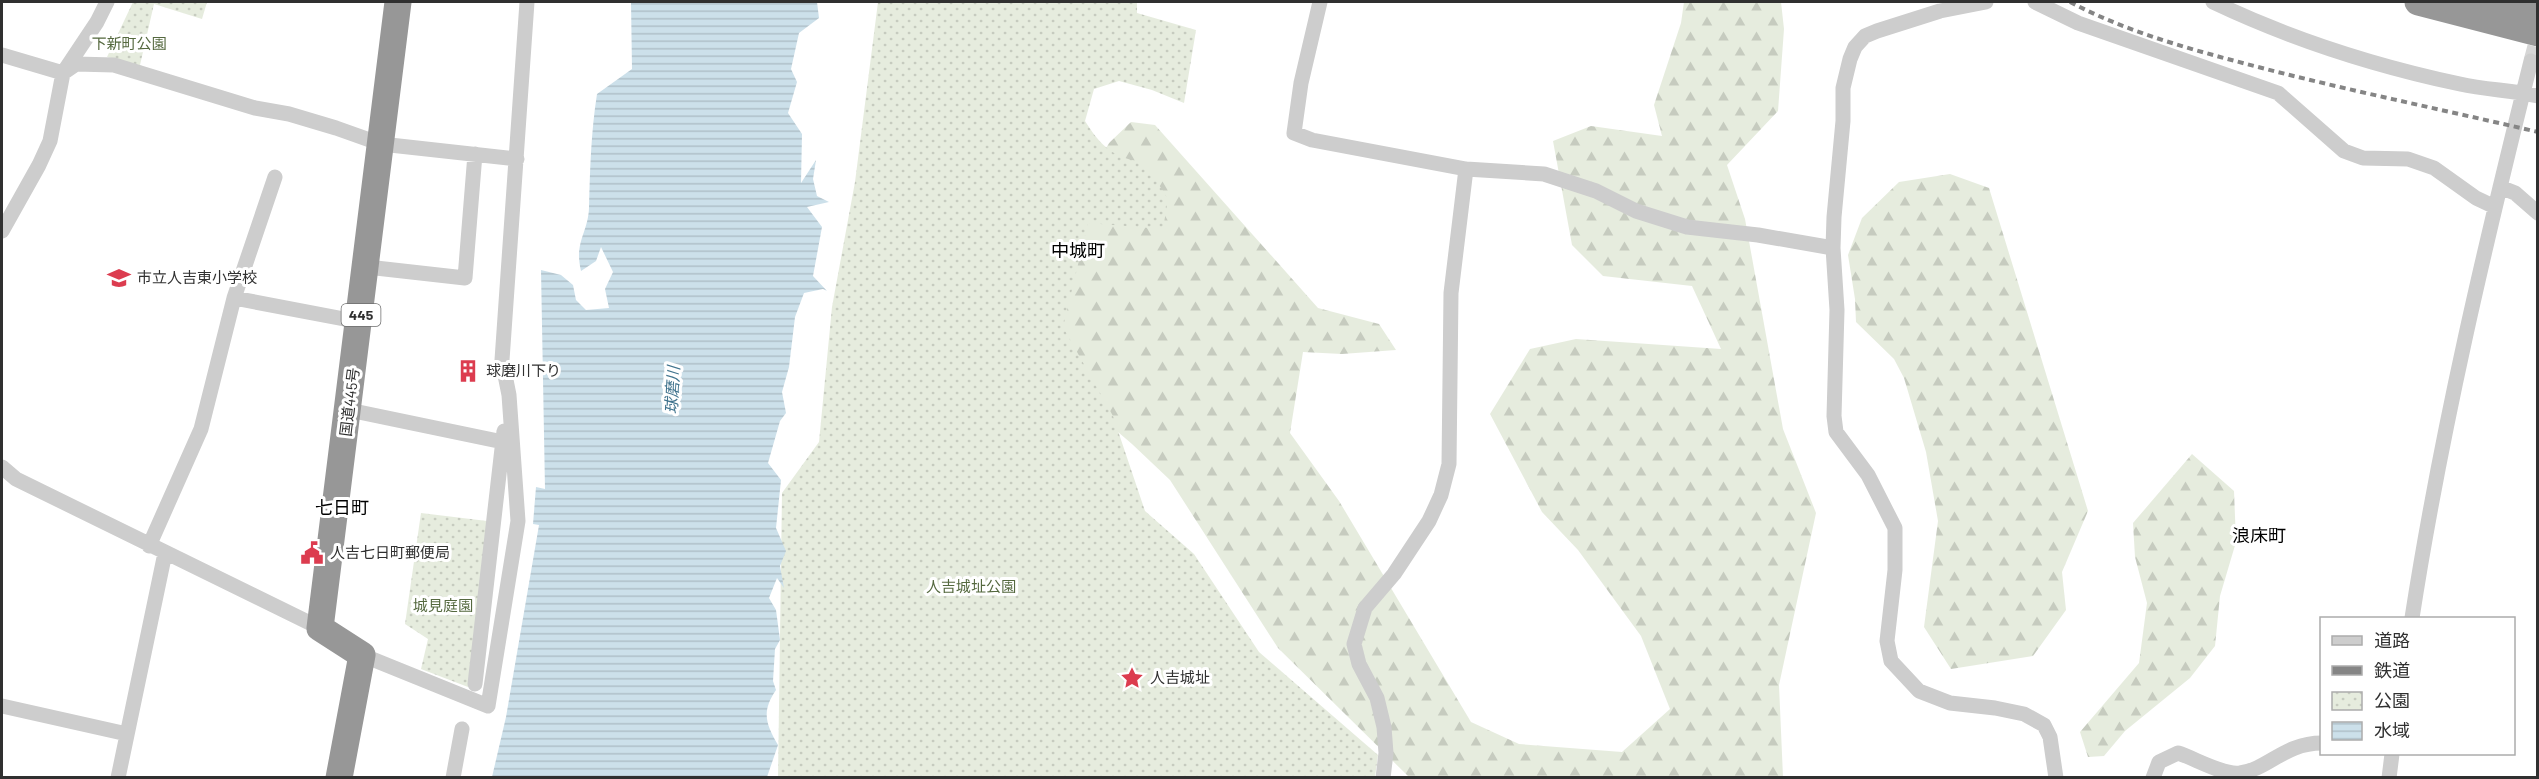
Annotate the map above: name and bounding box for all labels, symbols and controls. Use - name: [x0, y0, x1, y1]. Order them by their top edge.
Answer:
- park label: 下新町公園: [91, 34, 167, 52]
- district label: 中城町: [1051, 239, 1105, 261]
- school or university icon: 市立人吉東小学校: [106, 265, 132, 291]
- place label: 市立人吉東小学校: [137, 268, 257, 286]
- road number: 445: [342, 304, 380, 326]
- building icon: 球磨川下り: [455, 358, 481, 384]
- place label: 球磨川下り: [486, 361, 561, 379]
- water label: 球磨川: [661, 364, 682, 414]
- street label: 国道445号: [336, 366, 362, 437]
- district label: 七日町: [315, 496, 369, 518]
- district label: 浪床町: [2232, 524, 2286, 546]
- public building icon: 人吉七日町郵便局: [299, 540, 325, 566]
- place label: 人吉七日町郵便局: [330, 543, 450, 561]
- park label: 人吉城址公園: [926, 577, 1016, 595]
- park label: 城見庭園: [413, 596, 473, 614]
- legend: [2320, 617, 2515, 755]
- text: 道路: [2374, 629, 2410, 651]
- text: 鉄道: [2374, 659, 2410, 681]
- place icon: 人吉城址: [1119, 665, 1145, 691]
- place label: 人吉城址: [1150, 668, 1210, 686]
- text: 公園: [2374, 689, 2410, 711]
- text: 水域: [2374, 719, 2410, 741]

